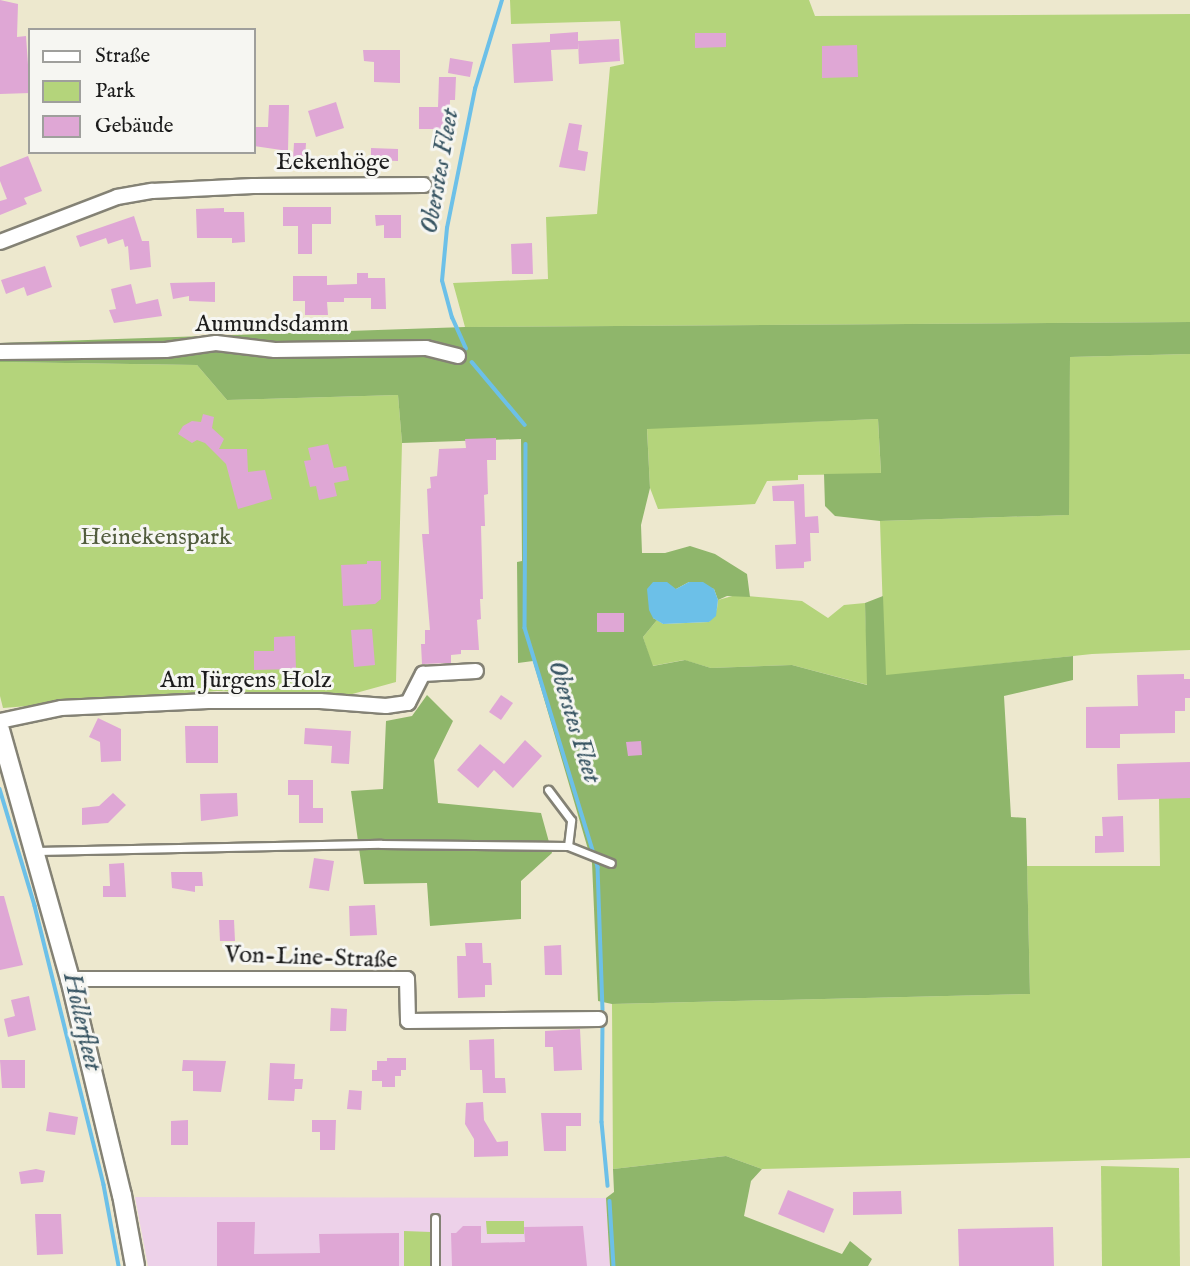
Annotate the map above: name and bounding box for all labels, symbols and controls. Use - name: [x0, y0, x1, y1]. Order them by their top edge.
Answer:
- legend: [28, 28, 256, 154]
- text: Straße: [95, 43, 150, 70]
- text: Park: [95, 78, 135, 105]
- water label: Oberstes Fleet: [414, 106, 466, 236]
- text: Gebäude: [95, 113, 173, 140]
- street label: Eekenhöge: [276, 149, 390, 177]
- street label: Aumundsdamm: [195, 311, 349, 339]
- park label: Heinekenspark: [80, 524, 232, 552]
- water label: Oberstes Fleet: [541, 657, 607, 787]
- street label: Am Jürgens Holz: [160, 667, 332, 695]
- street label: Von-Line-Straße: [224, 941, 398, 975]
- water label: Hollerfleet: [56, 970, 108, 1074]

